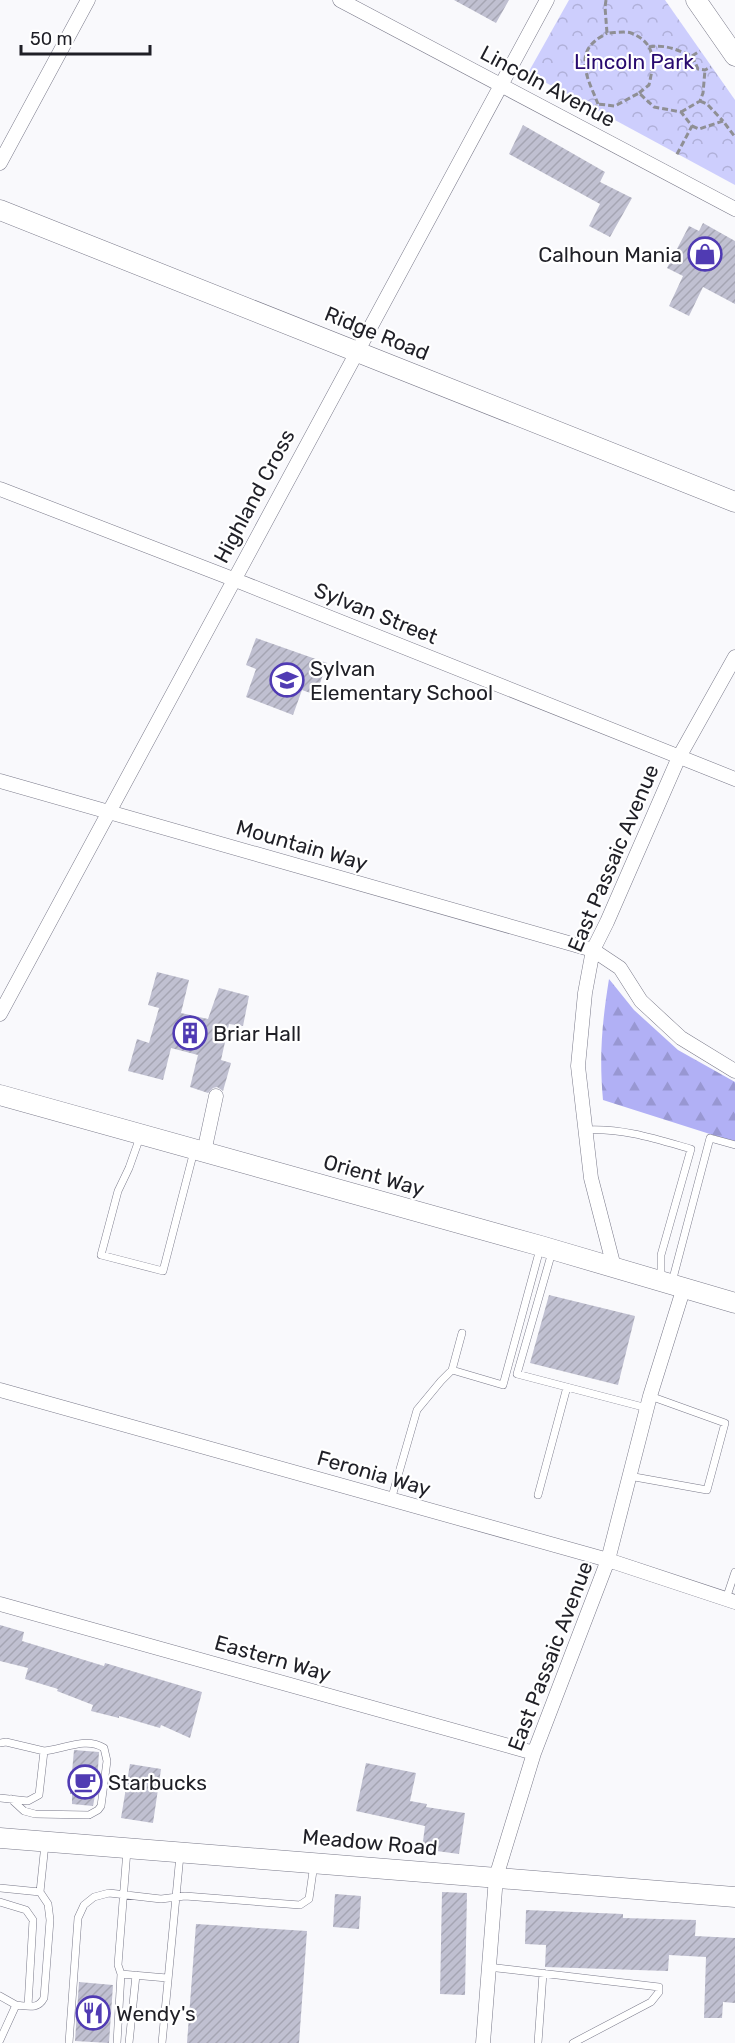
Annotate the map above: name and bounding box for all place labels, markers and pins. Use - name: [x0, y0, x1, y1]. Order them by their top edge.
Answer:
- shop icon: Calhoun Mania: [687, 236, 723, 272]
- place label: Calhoun Mania: [538, 242, 682, 267]
- place label: Sylvan Elementary School: [310, 656, 493, 705]
- school or university icon: Sylvan Elementary School: [269, 662, 305, 698]
- building icon: Briar Hall: [172, 1015, 208, 1051]
- place label: Briar Hall: [213, 1021, 301, 1046]
- cafe icon: Starbucks: [67, 1764, 103, 1800]
- place label: Starbucks: [108, 1770, 207, 1795]
- restaurant icon: Wendy's: [75, 1995, 111, 2031]
- place label: Wendy's: [116, 2001, 196, 2026]

